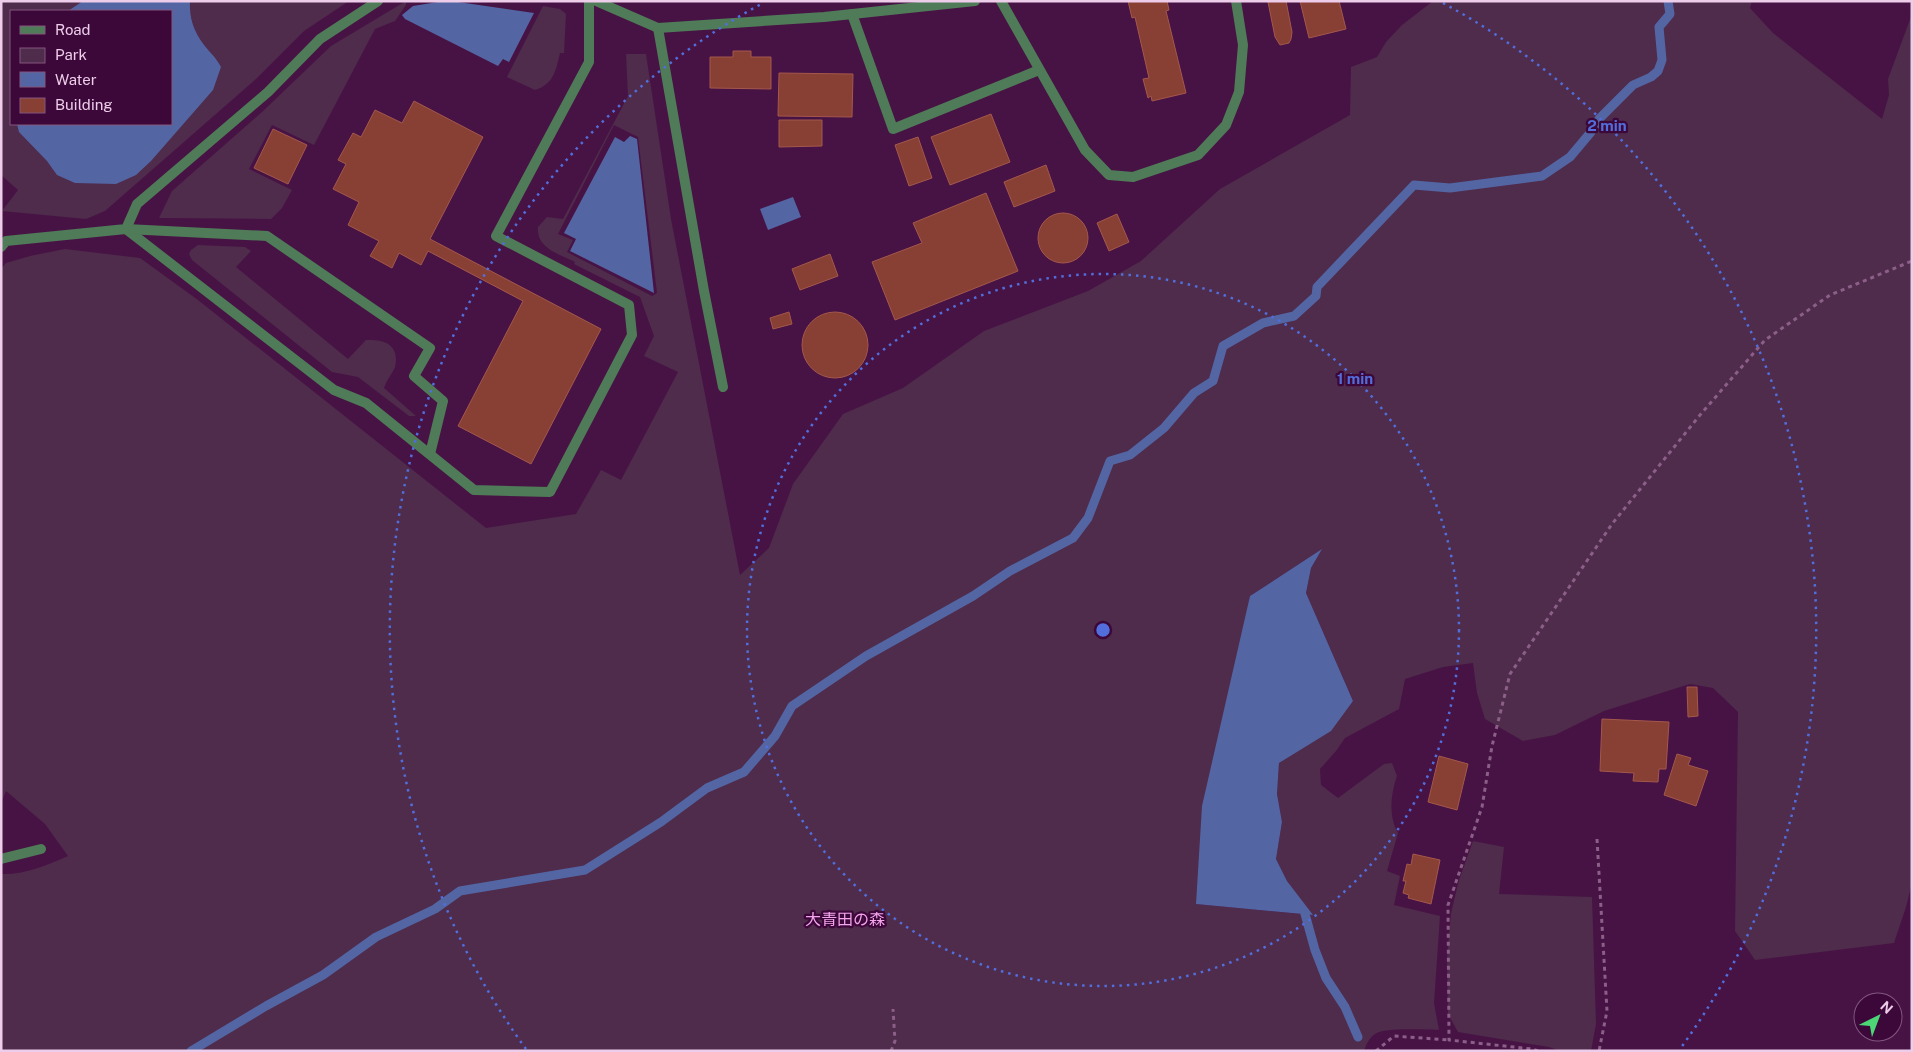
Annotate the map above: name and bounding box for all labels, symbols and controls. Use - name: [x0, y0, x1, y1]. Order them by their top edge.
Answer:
- legend: [10, 10, 172, 125]
- text: Road: [55, 21, 91, 38]
- text: Park: [55, 46, 87, 63]
- text: Water: [55, 71, 97, 88]
- text: Building: [55, 96, 113, 113]
- text: 2 min: [1587, 117, 1627, 134]
- text: 1 min: [1337, 370, 1373, 387]
- centre of rings: [1094, 621, 1112, 639]
- park label: 大青田の森: [805, 910, 885, 929]
- north arrow: [1853, 992, 1903, 1042]
- text: N: [1877, 998, 1896, 1017]

